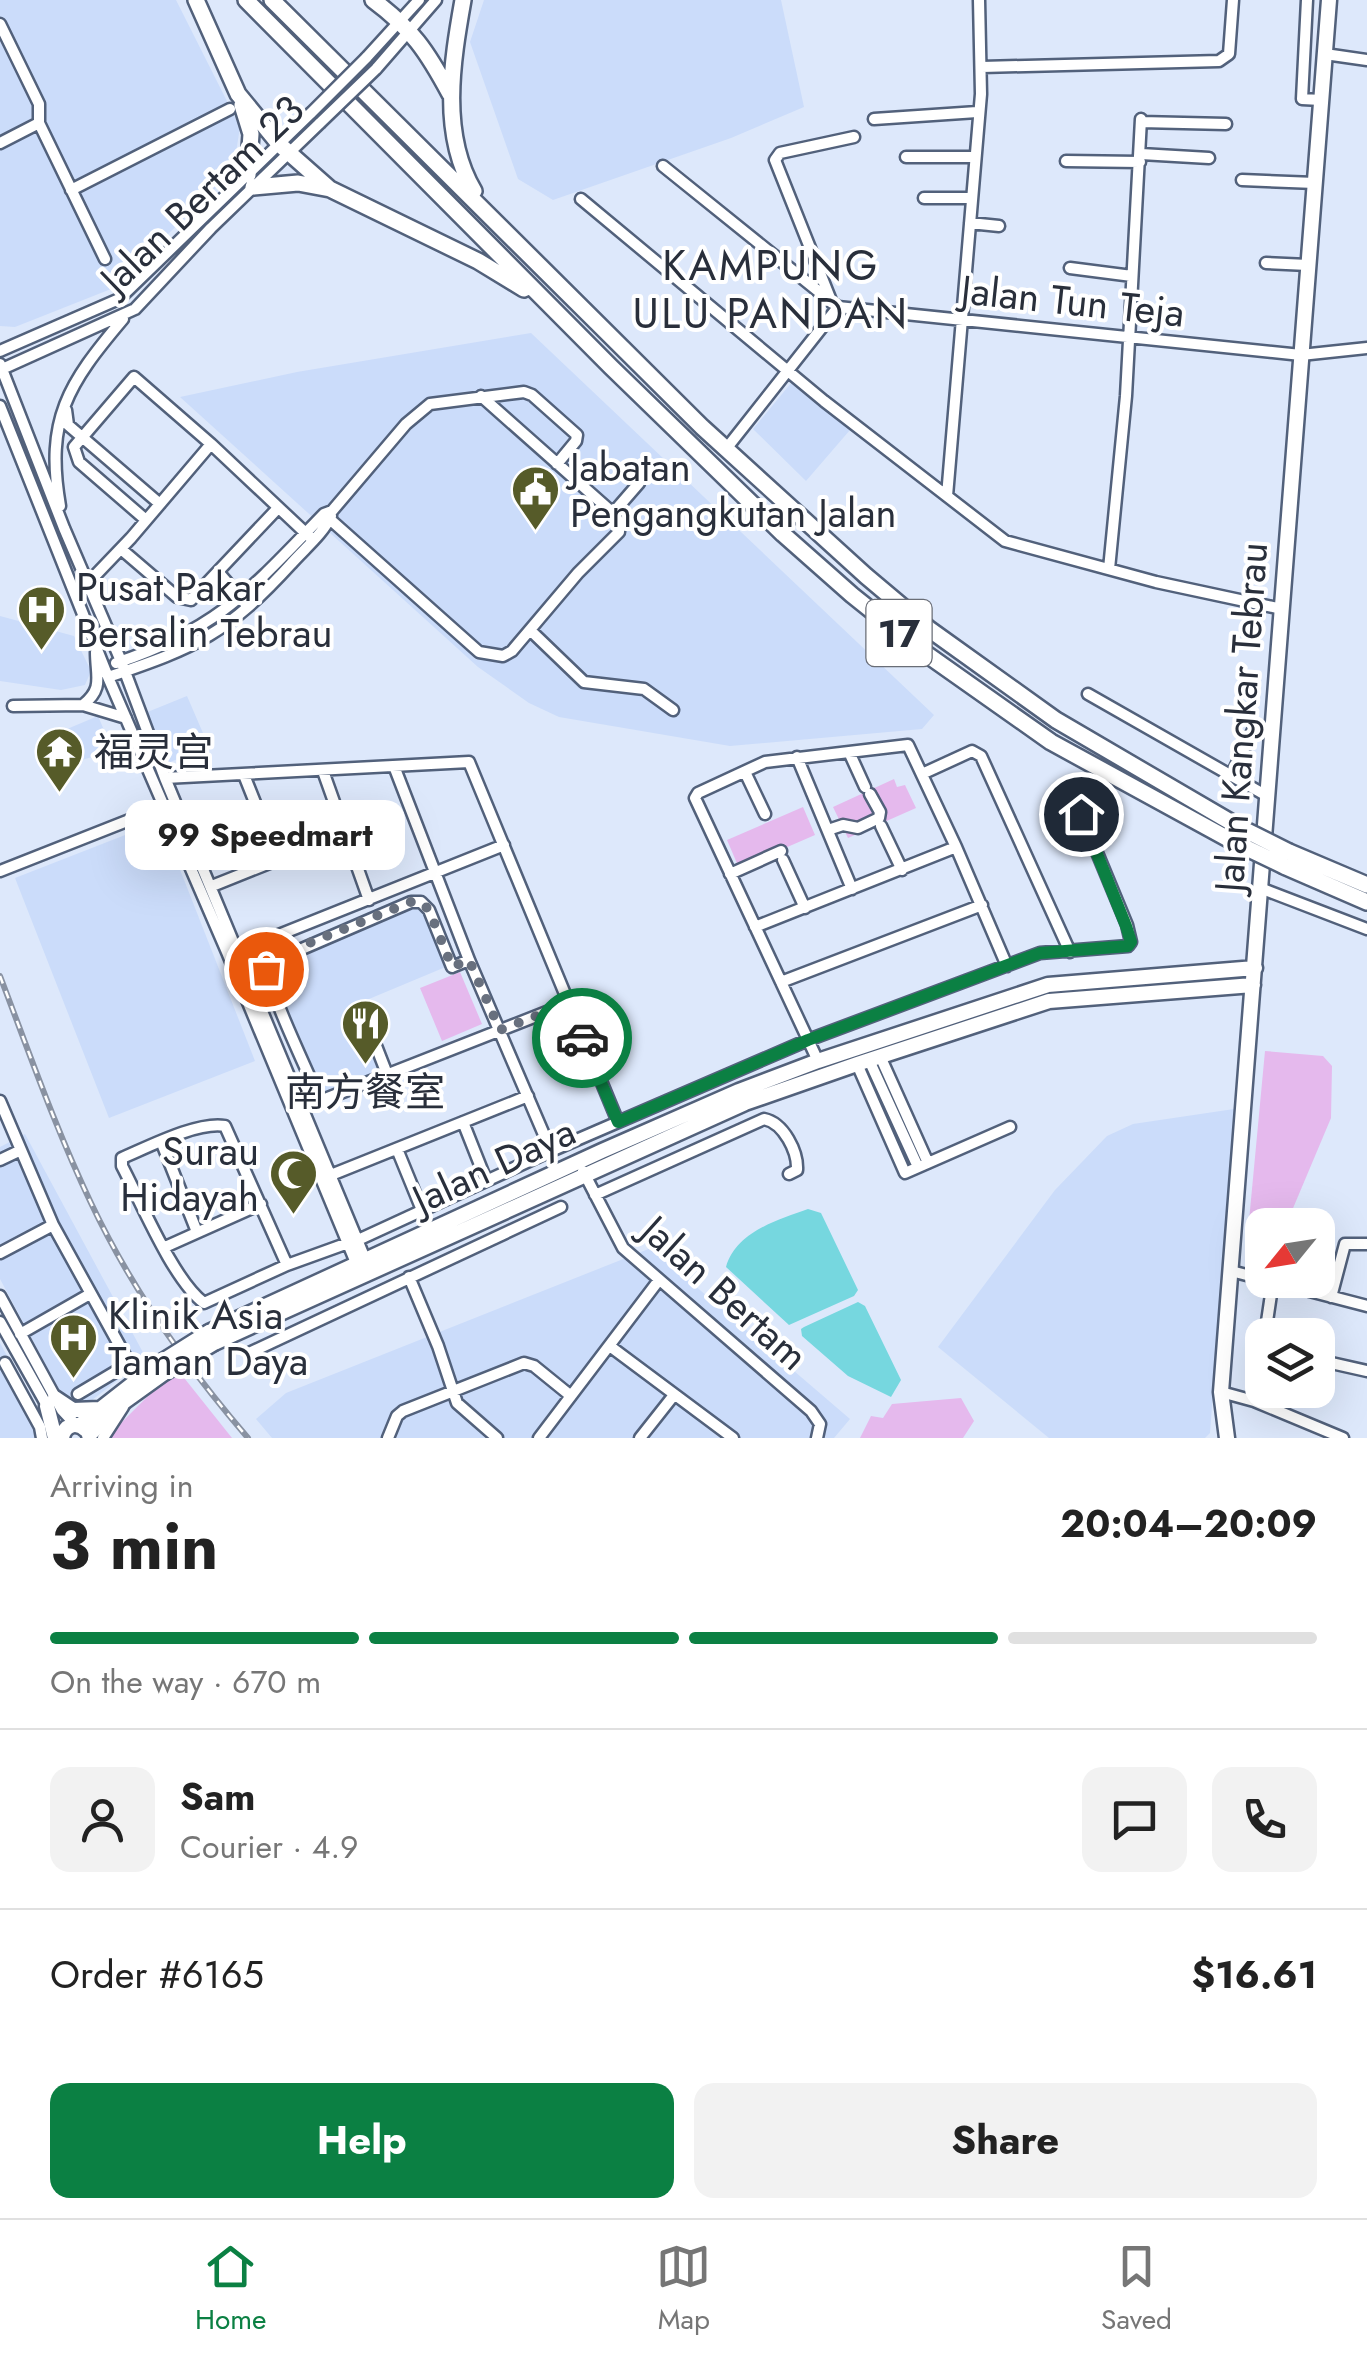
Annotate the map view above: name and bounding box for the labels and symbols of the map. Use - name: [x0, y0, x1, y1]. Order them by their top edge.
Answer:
- street label: Jalan Bertam 23: [83, 82, 317, 310]
- district label: KAMPUNG ULU PANDAN: [632, 235, 910, 344]
- street label: Jalan Tun Teja: [954, 260, 1187, 342]
- place label: Jabatan Pengangkutan Jalan: [565, 438, 896, 542]
- public building icon: Jabatan Pengangkutan Jalan: [509, 464, 561, 532]
- street label: Jalan Kangkar Tebrau: [1199, 540, 1282, 899]
- place label: Pusat Pakar Bersalin Tebrau: [76, 558, 333, 662]
- hospital icon: Pusat Pakar Bersalin Tebrau: [15, 584, 67, 652]
- road number: 17: [866, 600, 932, 666]
- place label: 福灵宫: [94, 723, 214, 781]
- temple icon: 福灵宫: [33, 726, 85, 794]
- pin: [1039, 772, 1124, 857]
- callout: 99 Speedmart: [126, 799, 406, 869]
- pin: [224, 927, 309, 1012]
- courier: [532, 988, 632, 1088]
- restaurant icon: 南方餐室: [339, 998, 391, 1066]
- place label: 南方餐室: [285, 1063, 445, 1121]
- street label: Jalan Daya: [399, 1102, 585, 1230]
- place label: Surau Hidayah: [120, 1122, 259, 1226]
- mosque icon: Surau Hidayah: [268, 1148, 320, 1216]
- street label: Jalan Bertam: [625, 1199, 821, 1384]
- north arrow: [1245, 1208, 1335, 1298]
- place label: Klinik Asia Taman Daya: [108, 1286, 308, 1390]
- hospital icon: Klinik Asia Taman Daya: [47, 1312, 99, 1380]

